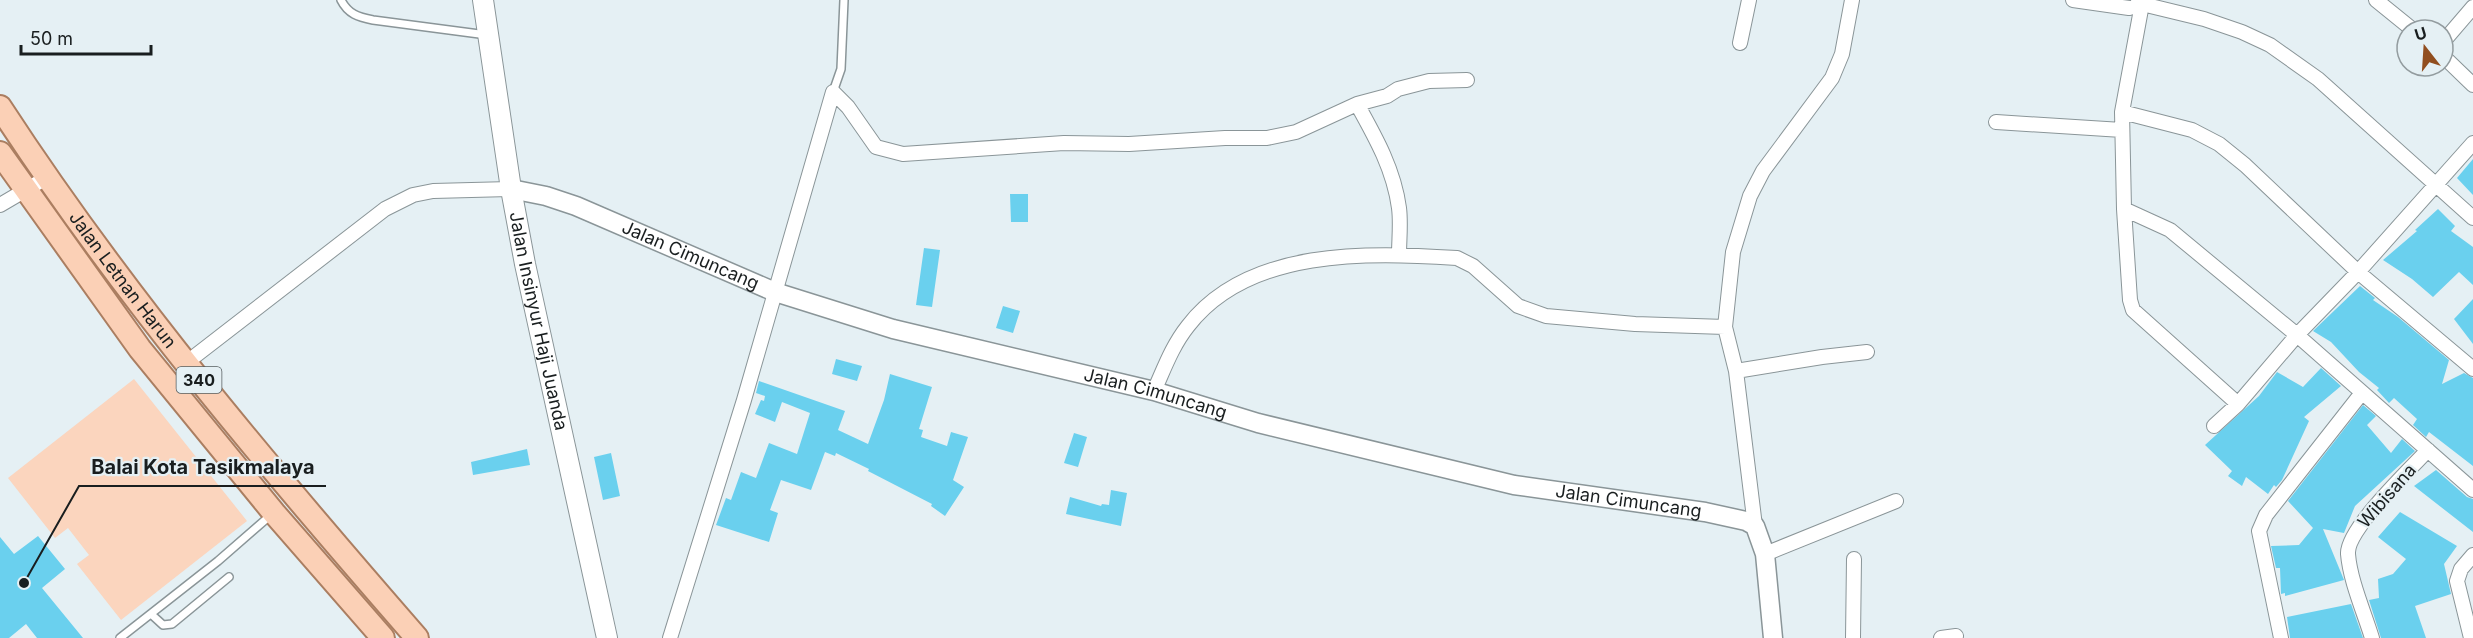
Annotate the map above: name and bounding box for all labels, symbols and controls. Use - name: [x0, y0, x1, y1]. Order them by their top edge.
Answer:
- scale bar: [21, 18, 152, 56]
- north arrow: [2395, 18, 2455, 78]
- text: U: [2412, 22, 2429, 45]
- text: 50 m: [30, 28, 73, 49]
- street label: Jalan Letnan Harun: [65, 207, 181, 352]
- street label: Jalan Insinyur Haji Juanda: [505, 210, 572, 432]
- street label: Jalan Cimuncang: [619, 216, 762, 294]
- street label: Jalan Cimuncang: [1082, 364, 1230, 423]
- road number: 340: [176, 367, 222, 393]
- callout: Balai Kota Tasikmalaya: [79, 448, 326, 486]
- text: Balai Kota Tasikmalaya: [91, 455, 315, 479]
- street label: Wibisana: [2353, 459, 2420, 532]
- street label: Jalan Cimuncang: [1554, 480, 1703, 521]

